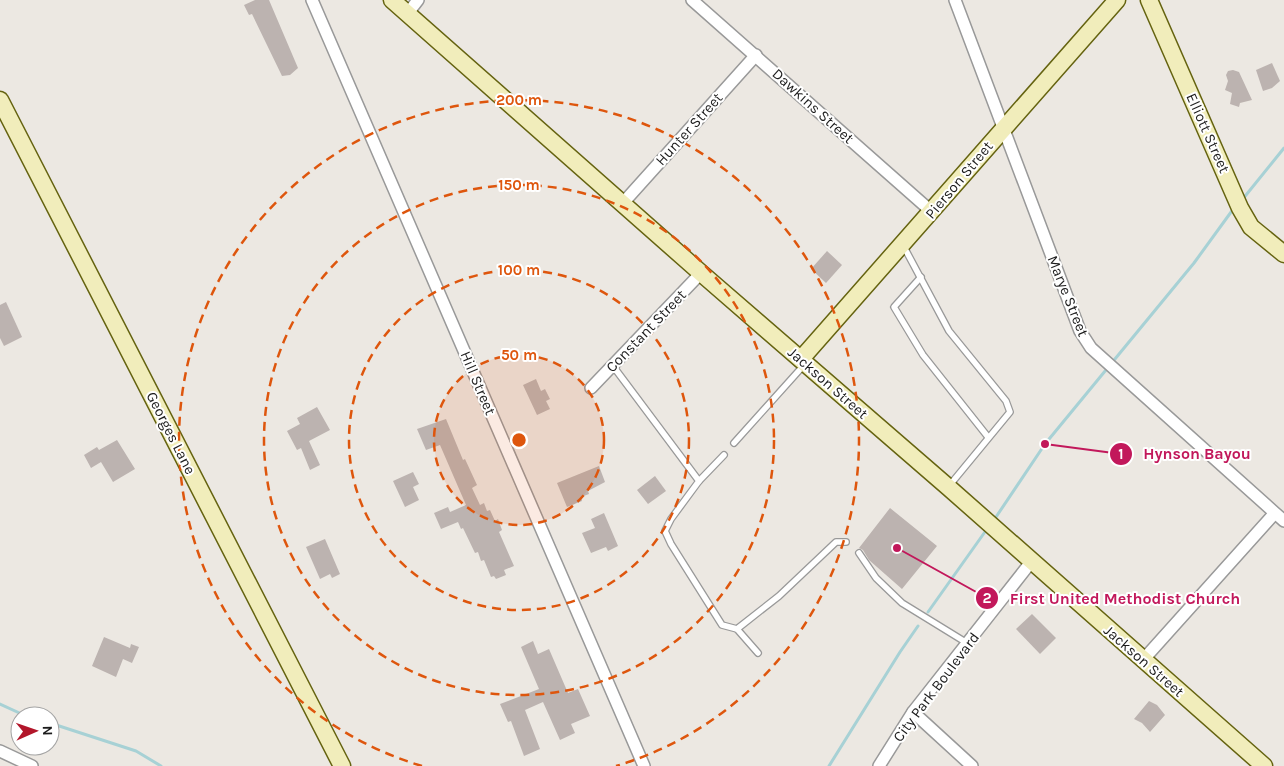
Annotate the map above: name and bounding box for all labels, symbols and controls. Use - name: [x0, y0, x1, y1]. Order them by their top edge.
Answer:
- street label: Dawkins Street: [768, 65, 858, 148]
- street label: Hunter Street: [652, 89, 727, 169]
- street label: Elliott Street: [1182, 90, 1234, 176]
- text: 200 m: [496, 91, 542, 109]
- street label: Pierson Street: [921, 137, 997, 222]
- text: 150 m: [498, 176, 540, 194]
- street label: Marye Street: [1044, 253, 1093, 339]
- text: 100 m: [498, 261, 540, 279]
- street label: Constant Street: [602, 286, 690, 376]
- street label: Jackson Street: [784, 343, 872, 423]
- text: 50 m: [501, 346, 537, 364]
- street label: Hill Street: [457, 348, 500, 418]
- street label: Georges Lane: [142, 389, 200, 477]
- centre of rings: [510, 431, 528, 449]
- callout: Hynson Bayou: [1109, 438, 1261, 469]
- text: Hynson Bayou: [1143, 444, 1251, 463]
- text: 1: [1118, 445, 1124, 463]
- callout: First United Methodist Church: [974, 583, 1250, 614]
- text: 2: [982, 589, 992, 607]
- text: First United Methodist Church: [1010, 589, 1240, 608]
- street label: Jackson Street: [1100, 621, 1188, 701]
- street label: City Park Boulevard: [889, 629, 983, 745]
- north arrow: [10, 706, 60, 756]
- text: N: [39, 725, 56, 736]

